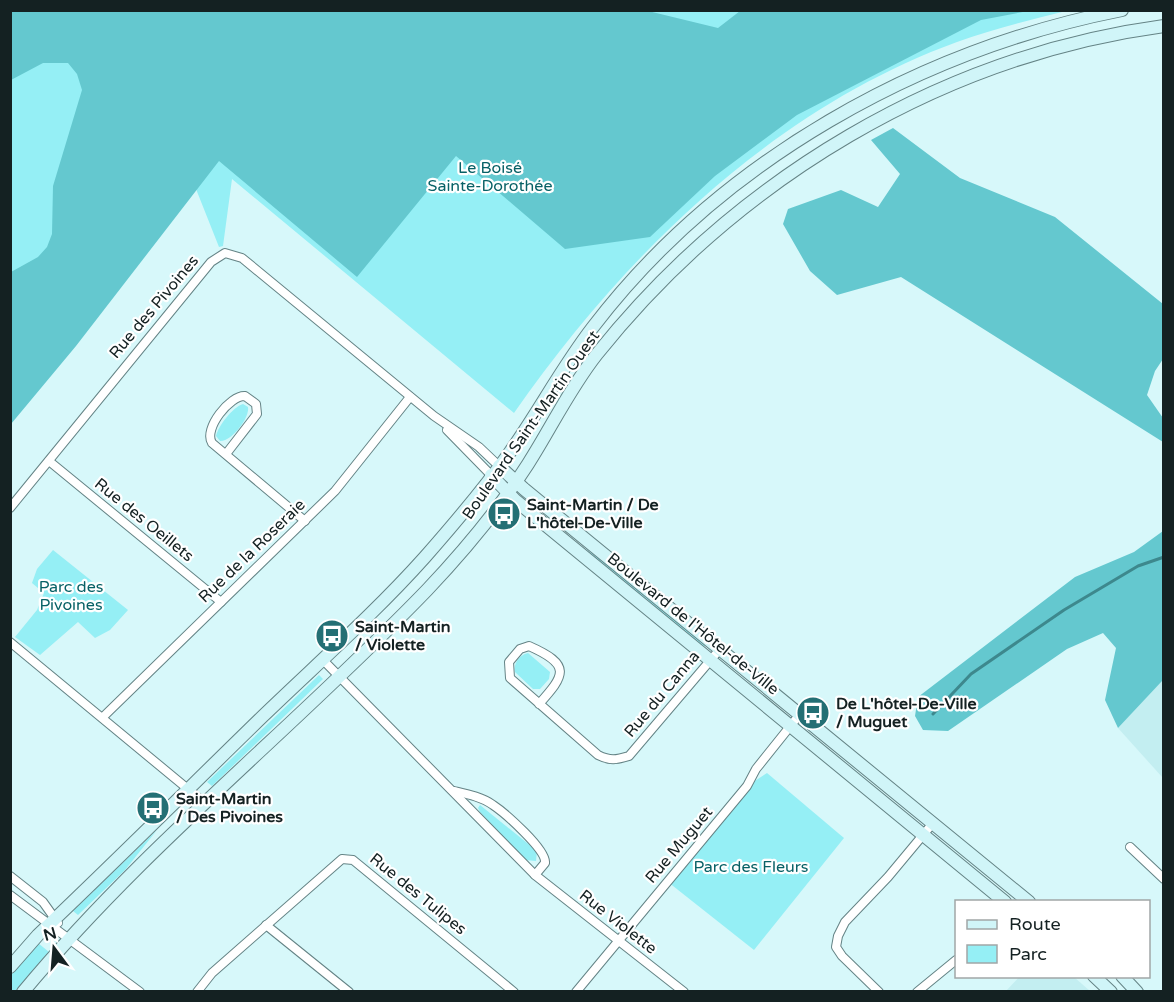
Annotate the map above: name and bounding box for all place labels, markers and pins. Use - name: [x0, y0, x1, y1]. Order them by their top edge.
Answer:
- place label: Saint-Martin / De L'hôtel-De-Ville: [527, 495, 659, 533]
- bus stop icon: Saint-Martin / De L'hôtel-De-Ville: [486, 496, 522, 532]
- place label: Saint-Martin / Violette: [355, 617, 450, 655]
- bus stop icon: Saint-Martin / Violette: [314, 618, 350, 654]
- place label: De L'hôtel-De-Ville / Muguet: [836, 694, 976, 732]
- bus stop icon: De L'hôtel-De-Ville / Muguet: [795, 695, 831, 731]
- place label: Saint-Martin / Des Pivoines: [176, 789, 283, 827]
- bus stop icon: Saint-Martin / Des Pivoines: [135, 790, 171, 826]

